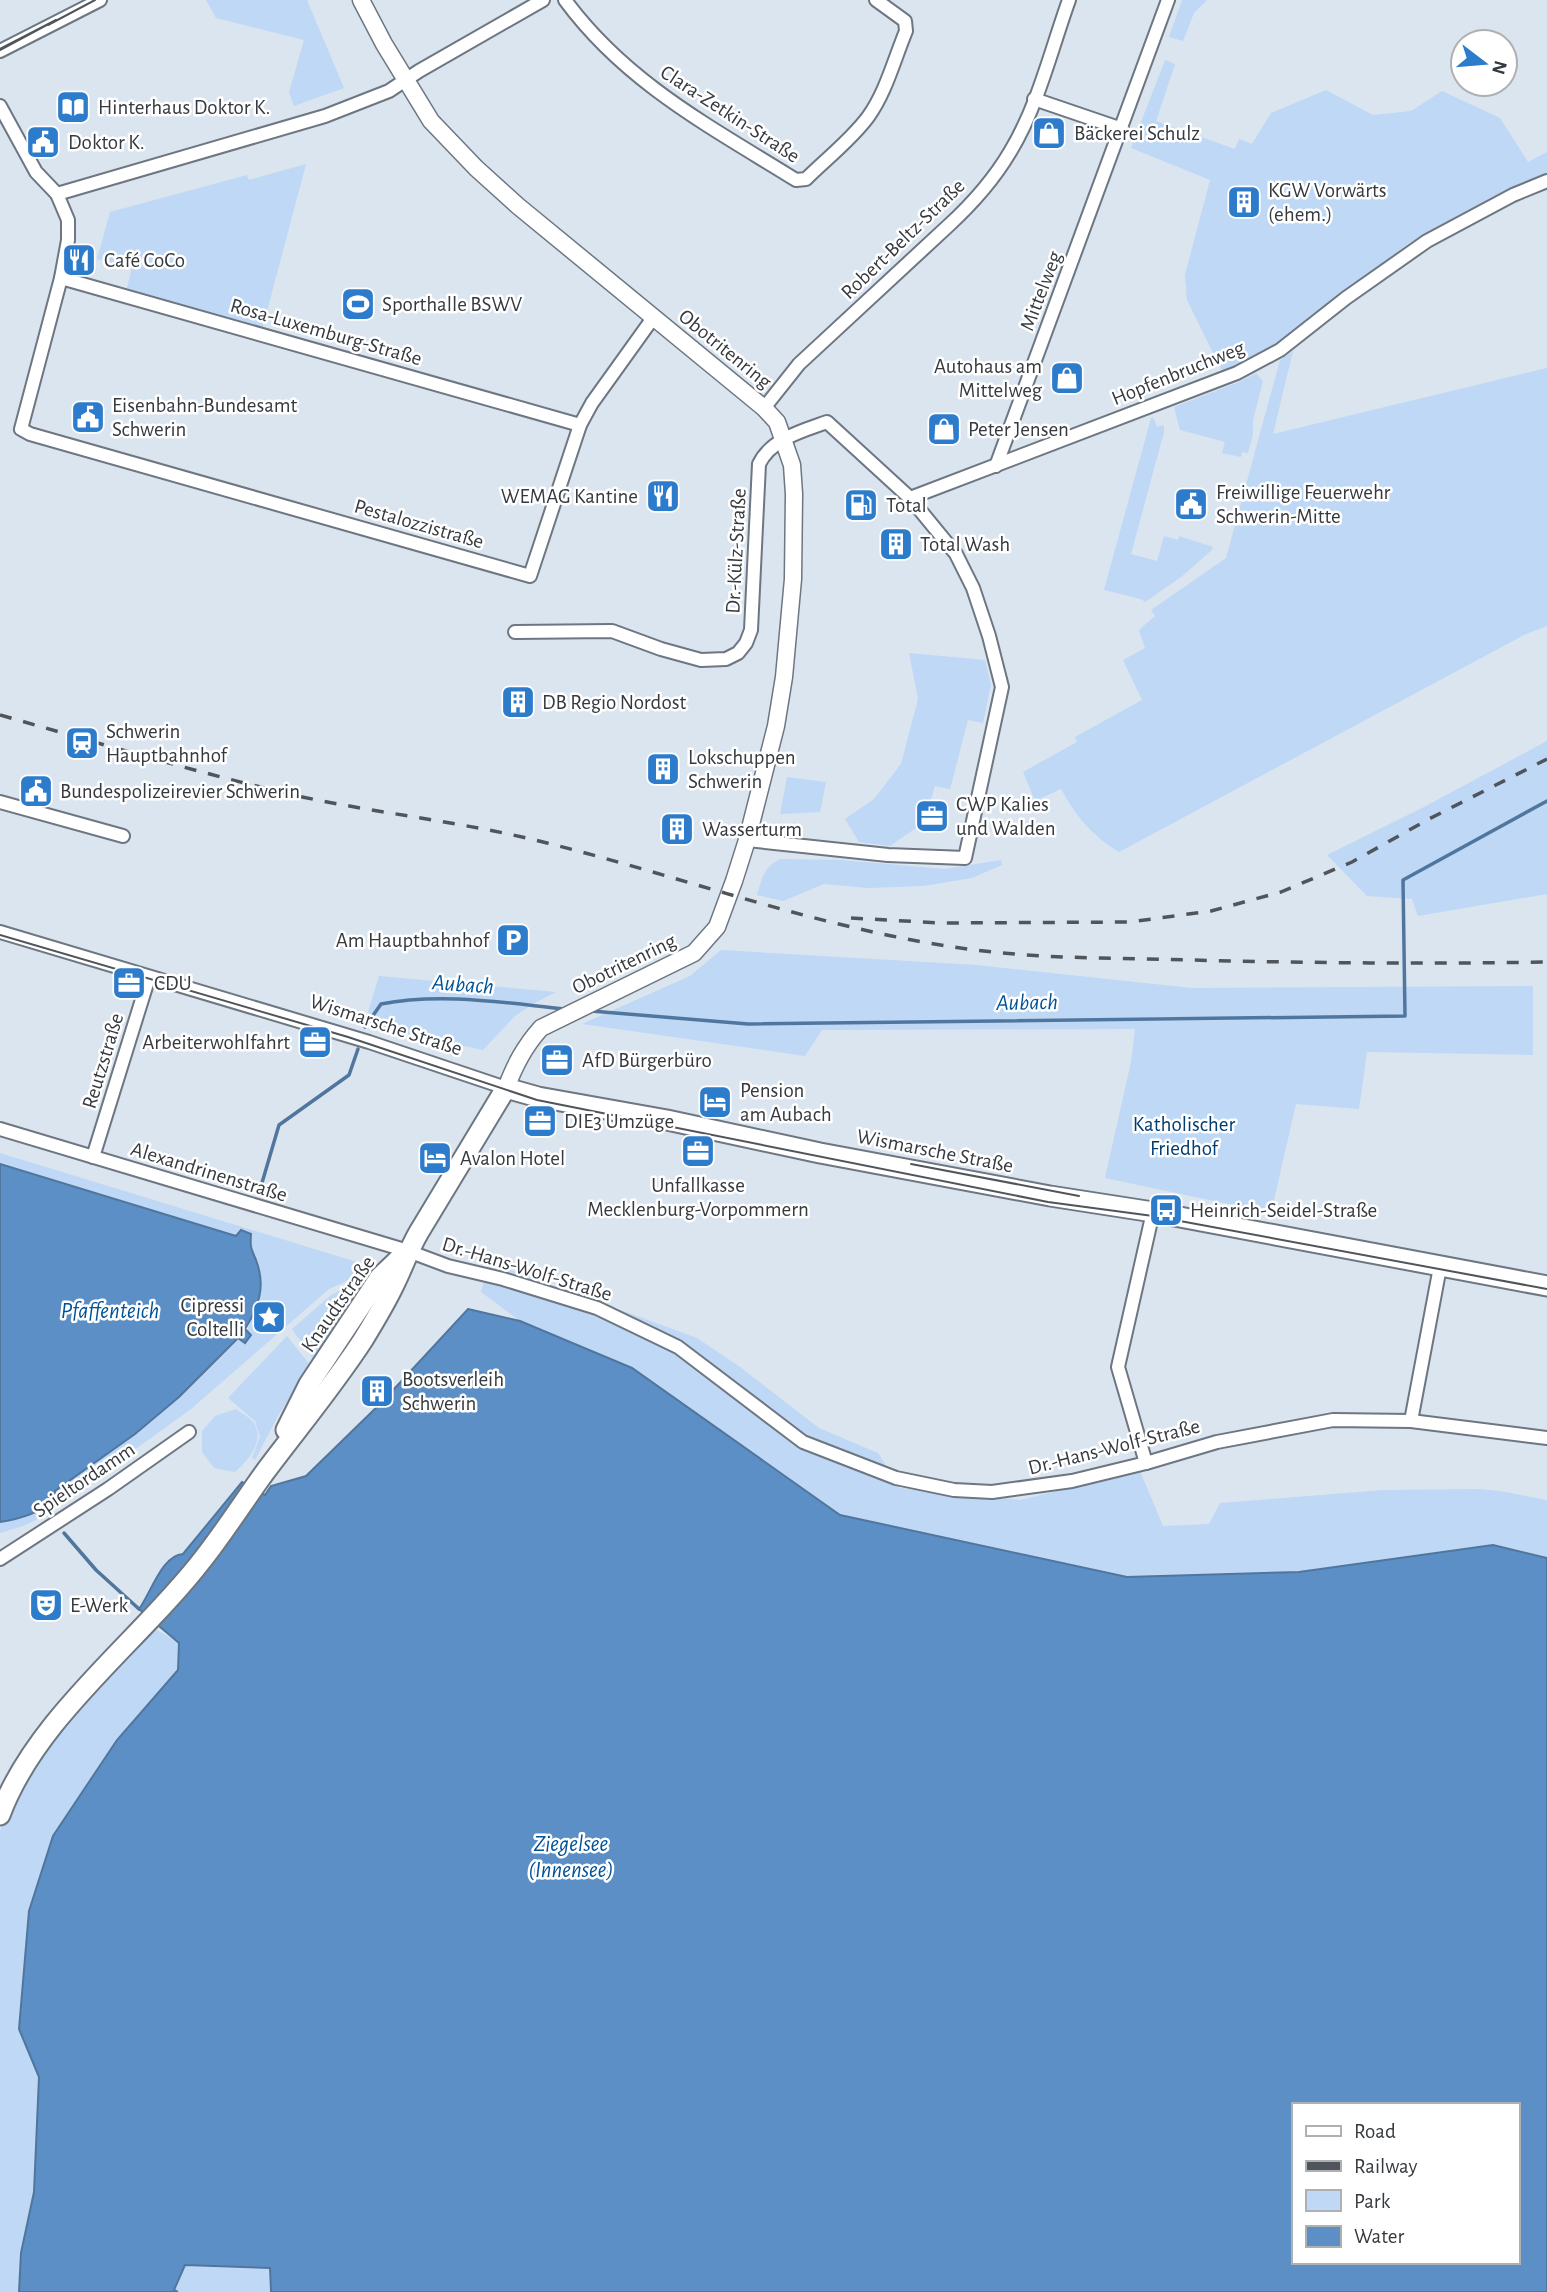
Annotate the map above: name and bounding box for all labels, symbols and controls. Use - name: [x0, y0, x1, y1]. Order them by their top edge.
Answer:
- north arrow: [1449, 28, 1519, 98]
- text: N: [1488, 58, 1510, 76]
- street label: Clara-Zetkin-Straße: [657, 61, 803, 167]
- library icon: Hinterhaus Doktor K.: [54, 88, 92, 126]
- place label: Hinterhaus Doktor K.: [98, 97, 270, 118]
- shop icon: Bäckerei Schulz: [1030, 114, 1068, 152]
- public building icon: Doktor K.: [24, 123, 62, 161]
- place label: Bäckerei Schulz: [1074, 123, 1200, 144]
- place label: Doktor K.: [68, 132, 145, 153]
- street label: Robert-Beltz-Straße: [837, 175, 969, 303]
- place label: KGW Vorwärts (ehem.): [1268, 180, 1386, 225]
- building icon: KGW Vorwärts (ehem.): [1225, 183, 1263, 221]
- restaurant icon: Café CoCo: [60, 241, 98, 279]
- street label: Mittelweg: [1016, 248, 1066, 334]
- place label: Café CoCo: [104, 250, 185, 271]
- sports icon: Sporthalle BSWV: [339, 285, 377, 323]
- place label: Sporthalle BSWV: [382, 294, 522, 315]
- street label: Rosa-Luxemburg-Straße: [228, 295, 424, 369]
- street label: Obotritenring: [675, 305, 776, 393]
- street label: Hopfenbruchweg: [1109, 337, 1248, 409]
- place label: Autohaus am Mittelweg: [934, 356, 1043, 401]
- shop icon: Autohaus am Mittelweg: [1048, 359, 1086, 397]
- place label: Eisenbahn-Bundesamt Schwerin: [112, 395, 298, 440]
- public building icon: Eisenbahn-Bundesamt Schwerin: [69, 398, 107, 436]
- shop icon: Peter Jensen: [925, 410, 963, 448]
- place label: Peter Jensen: [968, 419, 1069, 440]
- restaurant icon: WEMAG Kantine: [644, 477, 682, 515]
- place label: Freiwillige Feuerwehr Schwerin-Mitte: [1216, 482, 1391, 527]
- public building icon: Freiwillige Feuerwehr Schwerin-Mitte: [1172, 485, 1210, 523]
- place label: WEMAG Kantine: [501, 486, 638, 507]
- fuel station icon: Total: [842, 486, 880, 524]
- street label: Dr.-Külz-Straße: [722, 488, 750, 614]
- place label: Total: [886, 495, 927, 516]
- street label: Pestalozzistraße: [352, 496, 486, 552]
- building icon: Total Wash: [877, 525, 915, 563]
- place label: Total Wash: [920, 534, 1010, 555]
- building icon: DB Regio Nordost: [499, 683, 537, 721]
- place label: DB Regio Nordost: [542, 692, 687, 713]
- place label: Schwerin Hauptbahnhof: [106, 721, 229, 766]
- station icon: Schwerin Hauptbahnhof: [63, 724, 101, 762]
- place label: Lokschuppen Schwerin: [688, 747, 796, 792]
- building icon: Lokschuppen Schwerin: [644, 750, 682, 788]
- public building icon: Bundespolizeirevier Schwerin: [17, 772, 55, 810]
- place label: Bundespolizeirevier Schwerin: [60, 781, 300, 802]
- place label: CWP Kalies und Walden: [956, 794, 1056, 839]
- office icon: CWP Kalies und Walden: [913, 797, 951, 835]
- building icon: Wasserturm: [658, 810, 696, 848]
- place label: Wasserturm: [702, 819, 802, 840]
- parking icon: Am Hauptbahnhof: [494, 921, 532, 959]
- place label: Am Hauptbahnhof: [336, 930, 491, 951]
- street label: Obotritenring: [569, 930, 680, 998]
- office icon: CDU: [110, 964, 148, 1002]
- water label: Aubach: [430, 971, 495, 999]
- place label: CDU: [154, 973, 192, 994]
- street label: Wismarsche Straße: [307, 990, 465, 1060]
- water label: Aubach: [995, 991, 1058, 1015]
- street label: Reutzstraße: [79, 1011, 127, 1111]
- office icon: Arbeiterwohlfahrt: [296, 1023, 334, 1061]
- place label: Arbeiterwohlfahrt: [142, 1032, 290, 1053]
- office icon: AfD Bürgerbüro: [538, 1041, 576, 1079]
- place label: AfD Bürgerbüro: [582, 1050, 712, 1071]
- place label: Pension am Aubach: [740, 1080, 832, 1125]
- hotel icon: Pension am Aubach: [696, 1083, 734, 1121]
- office icon: DIE3 Umzüge: [521, 1102, 559, 1140]
- place label: DIE3 Umzüge: [564, 1111, 674, 1132]
- park label: Katholischer Friedhof: [1133, 1114, 1235, 1159]
- street label: Wismarsche Straße: [855, 1126, 1015, 1176]
- office icon: Unfallkasse Mecklenburg-Vorpommern: [679, 1132, 717, 1170]
- street label: Alexandrinenstraße: [128, 1138, 290, 1206]
- hotel icon: Avalon Hotel: [416, 1139, 454, 1177]
- place label: Avalon Hotel: [460, 1148, 565, 1169]
- place label: Unfallkasse Mecklenburg-Vorpommern: [587, 1175, 809, 1220]
- bus stop icon: Heinrich-Seidel-Straße: [1147, 1191, 1185, 1229]
- place label: Heinrich-Seidel-Straße: [1190, 1200, 1377, 1221]
- street label: Dr.-Hans-Wolf-Straße: [440, 1233, 614, 1305]
- street label: Knaudtstraße: [297, 1252, 379, 1356]
- place label: Cipressi Coltelli: [180, 1295, 244, 1340]
- place icon: Cipressi Coltelli: [250, 1298, 288, 1336]
- water label: Pfaffenteich: [61, 1300, 159, 1323]
- place label: Bootsverleih Schwerin: [402, 1369, 504, 1414]
- building icon: Bootsverleih Schwerin: [358, 1372, 396, 1410]
- street label: Dr.-Hans-Wolf-Straße: [1026, 1415, 1202, 1479]
- street label: Spieltordamm: [29, 1438, 139, 1522]
- theatre icon: E-Werk: [27, 1586, 65, 1624]
- place label: E-Werk: [70, 1595, 129, 1616]
- water label: Ziegelsee (Innensee): [528, 1833, 614, 1882]
- legend: [1292, 2103, 1519, 2264]
- text: Road: [1354, 2121, 1396, 2142]
- text: Railway: [1354, 2156, 1417, 2177]
- text: Park: [1354, 2191, 1391, 2212]
- text: Water: [1354, 2226, 1404, 2247]

